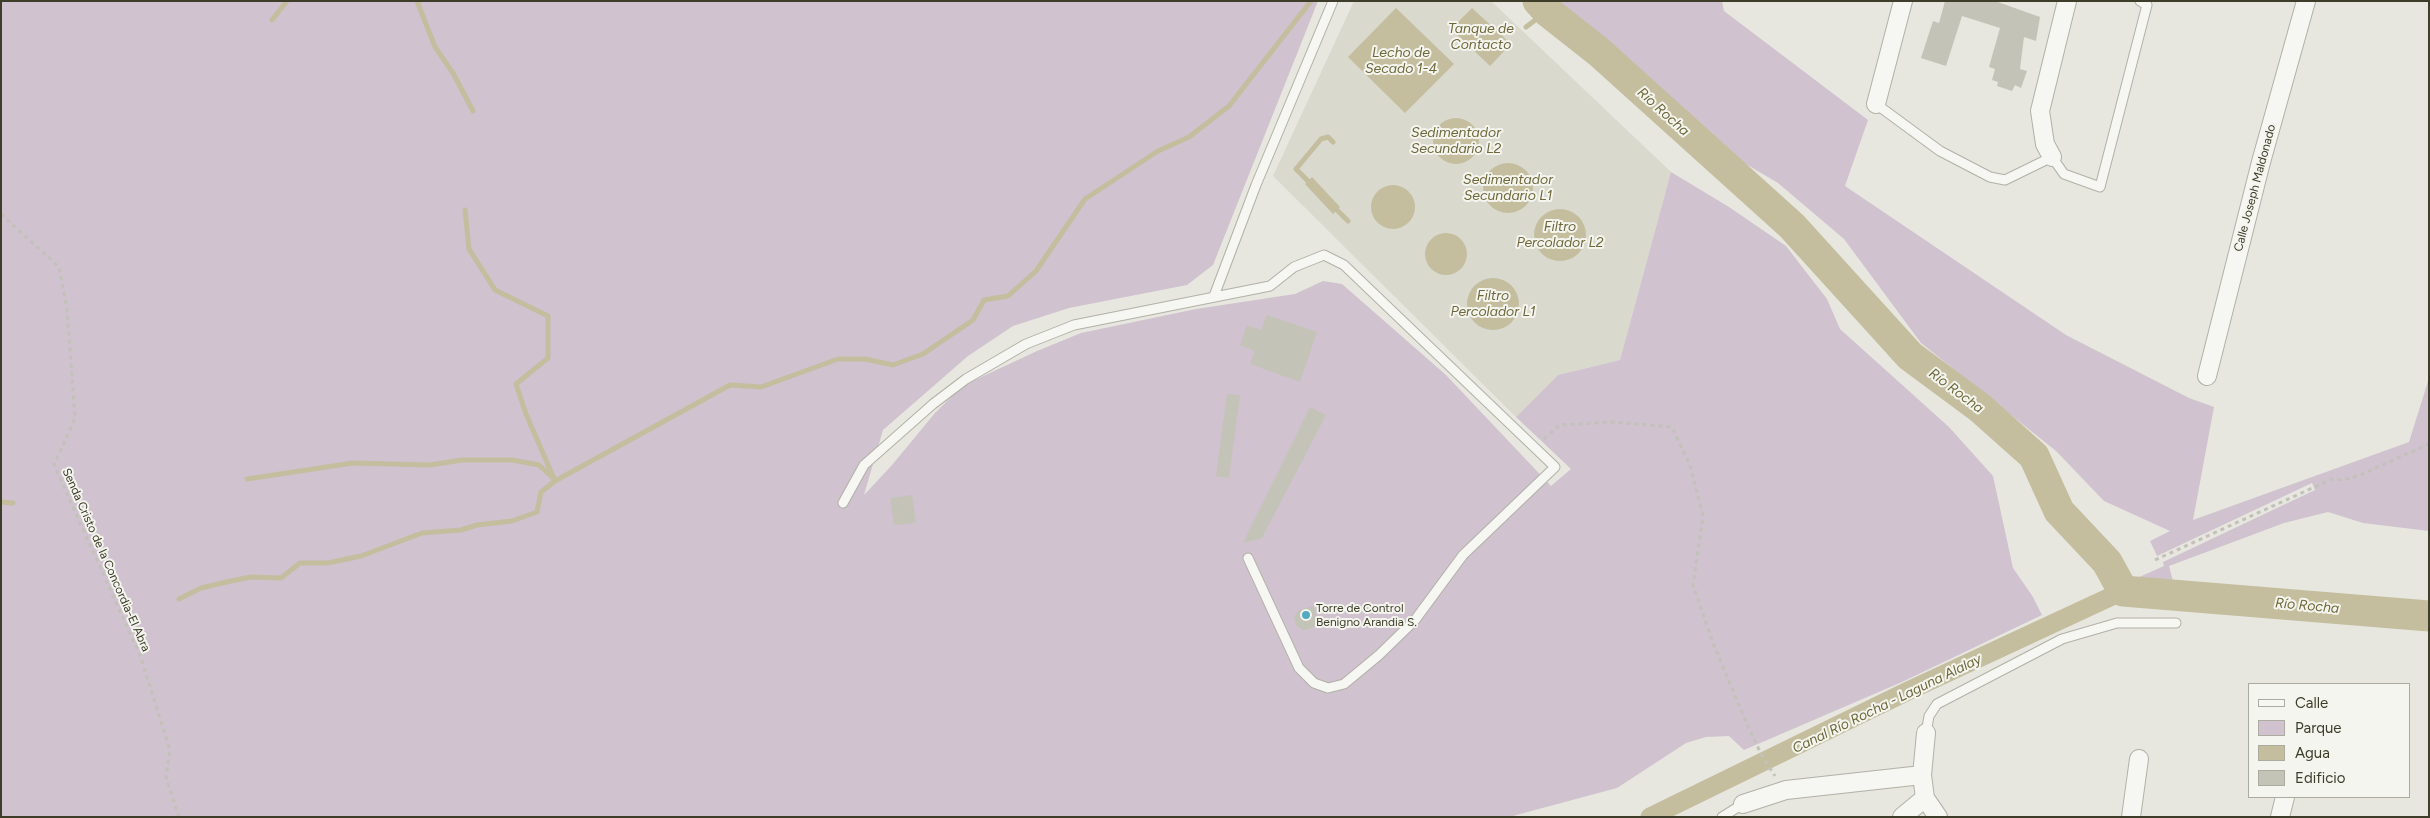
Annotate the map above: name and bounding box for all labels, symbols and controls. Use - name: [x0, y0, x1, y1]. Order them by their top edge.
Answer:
- water label: Tanque de Contacto: [1448, 21, 1514, 54]
- water label: Lecho de Secado 1-4: [1365, 45, 1437, 78]
- water label: Río Rocha: [1634, 84, 1692, 140]
- street label: Calle Joseph Maldonado: [2231, 123, 2279, 253]
- water label: Sedimentador Secundario L2: [1411, 125, 1501, 158]
- water label: Sedimentador Secundario L1: [1463, 172, 1553, 204]
- water label: Filtro Percolador L2: [1516, 219, 1604, 252]
- water label: Filtro Percolador L1: [1450, 288, 1536, 321]
- water label: Río Rocha: [1925, 365, 1987, 417]
- street label: Senda Cristo de la Concordia-El Abra: [59, 466, 153, 654]
- water label: Río Rocha: [2274, 595, 2340, 617]
- place label: Torre de Control Benigno Arandia S.: [1316, 601, 1417, 629]
- marker: Torre de Control Benigno Arandia S.: [1300, 609, 1312, 621]
- water label: Canal Río Rocha - Laguna Alalay: [1790, 651, 1984, 757]
- legend: [2248, 683, 2410, 798]
- text: Calle: [2295, 694, 2328, 712]
- text: Parque: [2295, 719, 2342, 737]
- text: Agua: [2295, 744, 2330, 762]
- text: Edificio: [2295, 769, 2345, 787]

